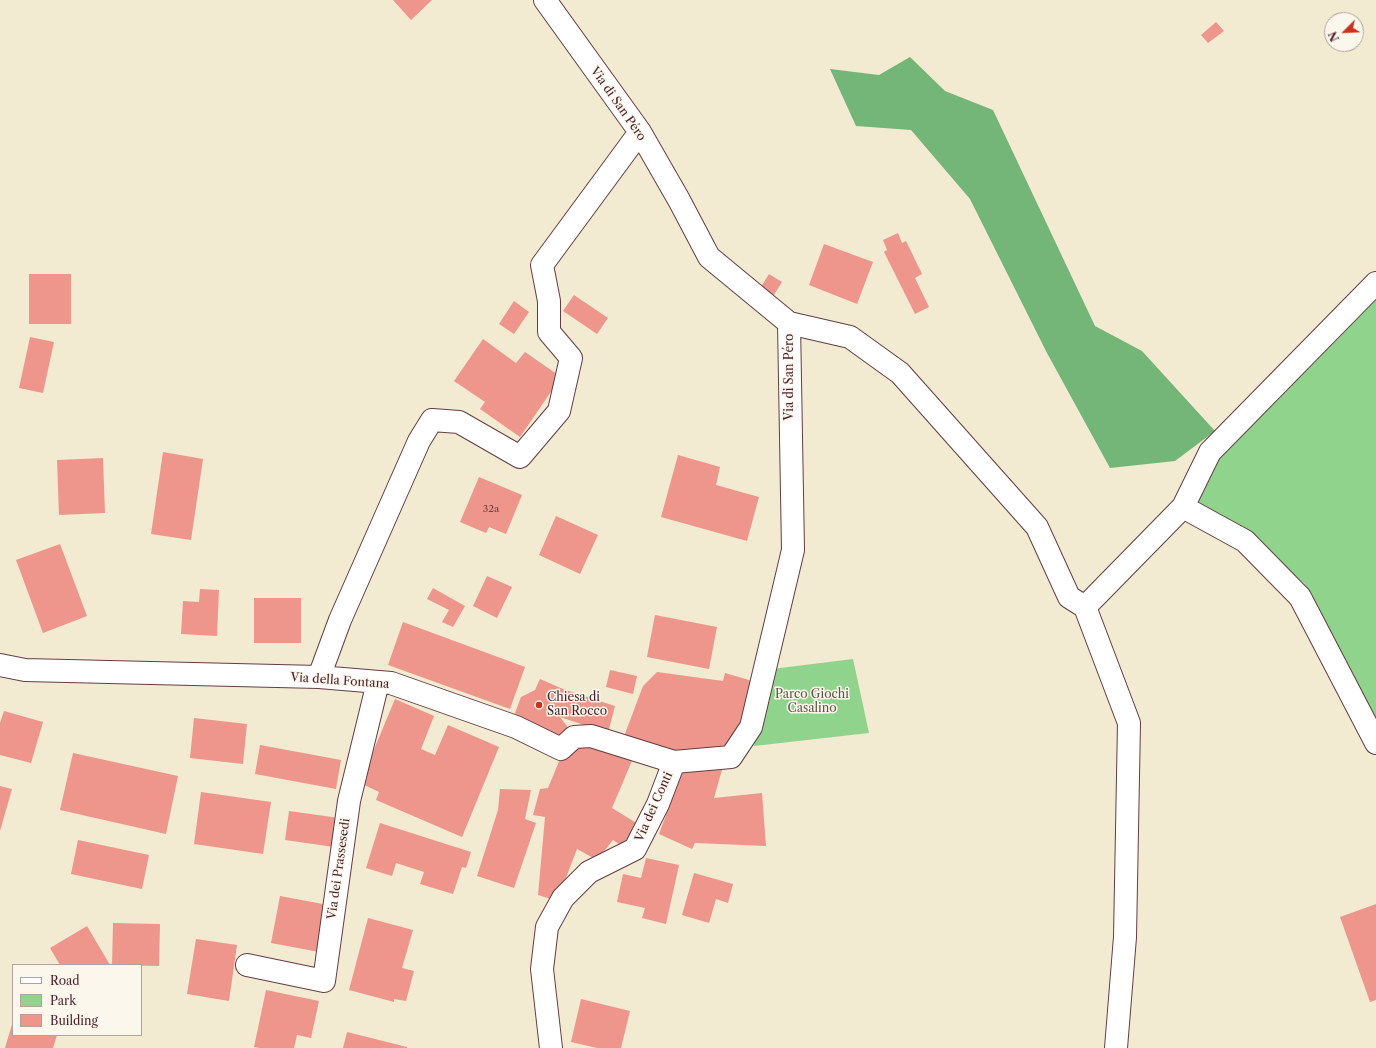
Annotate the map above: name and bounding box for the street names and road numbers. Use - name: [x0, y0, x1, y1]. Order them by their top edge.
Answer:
- street label: Via di San Péro: [587, 64, 649, 144]
- street label: Via di San Péro: [783, 334, 797, 420]
- street label: Via della Fontana: [290, 670, 390, 692]
- street label: Via dei Conti: [632, 770, 676, 844]
- street label: Via dei Prassesedi: [325, 817, 353, 921]

